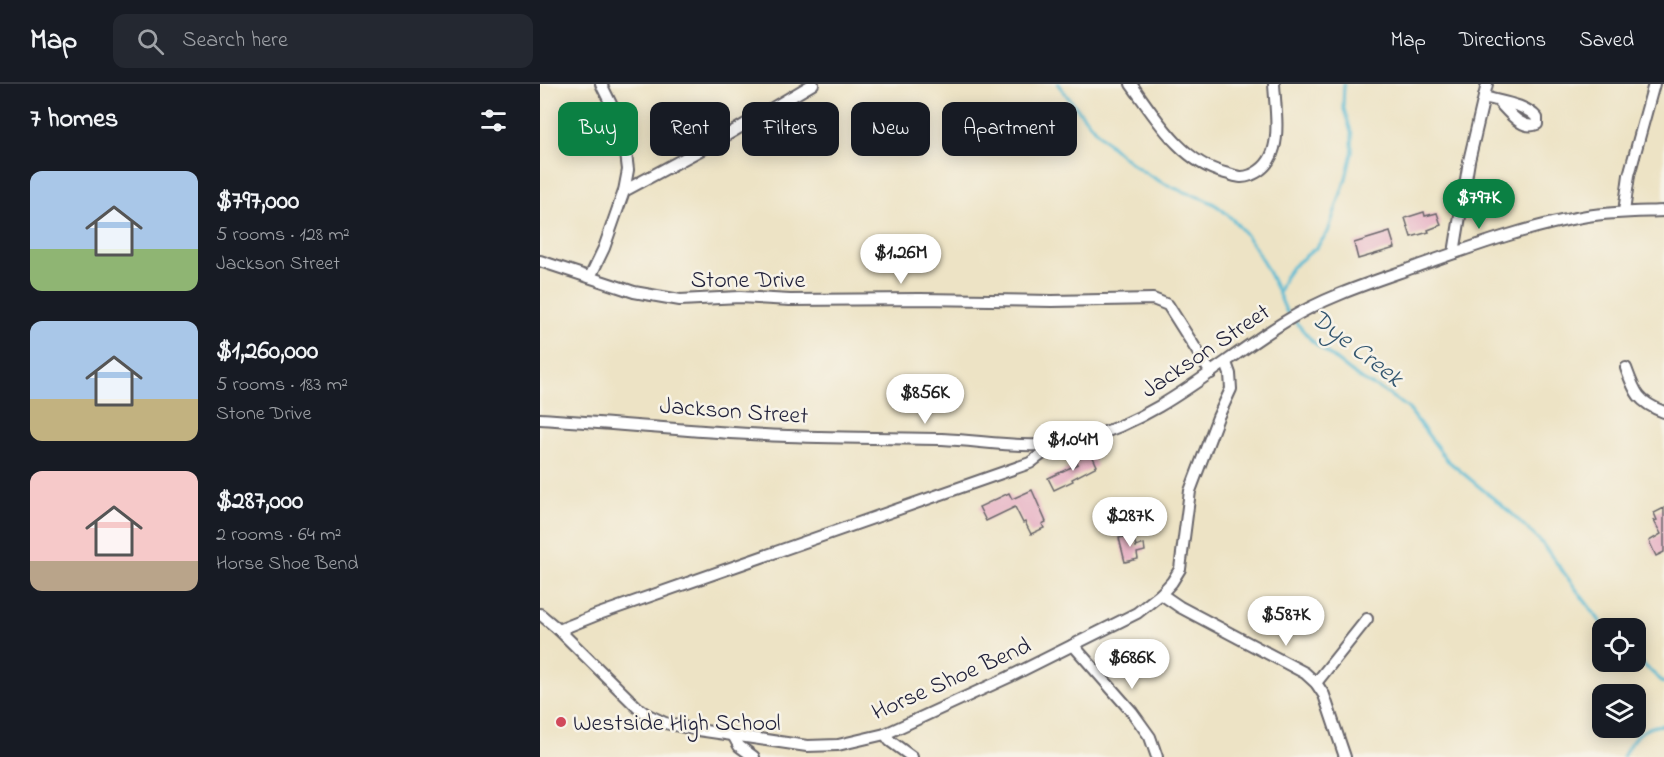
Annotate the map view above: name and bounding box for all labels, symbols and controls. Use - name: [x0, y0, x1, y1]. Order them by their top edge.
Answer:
- search box: [113, 14, 533, 68]
- text: Map: [30, 21, 77, 62]
- icon: search: [134, 25, 167, 58]
- text: Search here: [182, 25, 288, 57]
- text: Map: [1390, 26, 1426, 56]
- text: Directions: [1459, 26, 1546, 56]
- text: Saved: [1579, 26, 1634, 56]
- text: 7 homes: [30, 101, 118, 139]
- chip: Buy: [558, 102, 638, 156]
- chip: Rent: [650, 102, 730, 156]
- chip: Filters: [742, 102, 839, 156]
- chip: New: [851, 102, 930, 156]
- chip: Apartment: [942, 102, 1077, 156]
- icon: filters: [477, 104, 510, 137]
- pin: $797K: [1437, 179, 1521, 230]
- text: $797,000: [216, 183, 299, 221]
- text: $797K: [1457, 184, 1501, 213]
- icon: home: [78, 195, 150, 267]
- text: 5 rooms · 128 m²: [216, 221, 350, 250]
- pin: $1.26M: [852, 234, 950, 285]
- text: $1.26M: [874, 239, 928, 268]
- text: Jackson Street: [216, 250, 340, 279]
- street label: Stone Drive: [691, 264, 806, 299]
- street label: Jackson Street: [1135, 296, 1278, 408]
- water label: Dye Creek: [1302, 301, 1412, 399]
- text: $1,260,000: [216, 333, 318, 371]
- icon: home: [78, 345, 150, 417]
- text: 5 rooms · 183 m²: [216, 371, 348, 400]
- pin: $856K: [883, 374, 967, 425]
- text: $856K: [900, 379, 950, 408]
- street label: Jackson Street: [658, 390, 809, 435]
- text: Stone Drive: [216, 400, 312, 429]
- pin: $1.04M: [1024, 421, 1122, 472]
- text: $1.04M: [1047, 426, 1099, 455]
- text: $287,000: [216, 483, 303, 521]
- icon: home: [78, 495, 150, 567]
- pin: $287K: [1088, 497, 1172, 548]
- text: $287K: [1106, 502, 1154, 531]
- text: 2 rooms · 64 m²: [216, 521, 341, 550]
- text: Horse Shoe Bend: [216, 550, 359, 579]
- pin: $587K: [1244, 596, 1328, 647]
- text: $587K: [1262, 601, 1310, 630]
- map controls: [1592, 618, 1646, 738]
- button: locate: [1592, 618, 1646, 672]
- street label: Horse Shoe Bend: [867, 629, 1038, 731]
- pin: $686K: [1090, 639, 1174, 690]
- text: $686K: [1109, 644, 1155, 673]
- button: layers: [1592, 684, 1646, 738]
- place label: Westside High School: [573, 707, 781, 742]
- marker: Westside High School: [554, 715, 568, 729]

